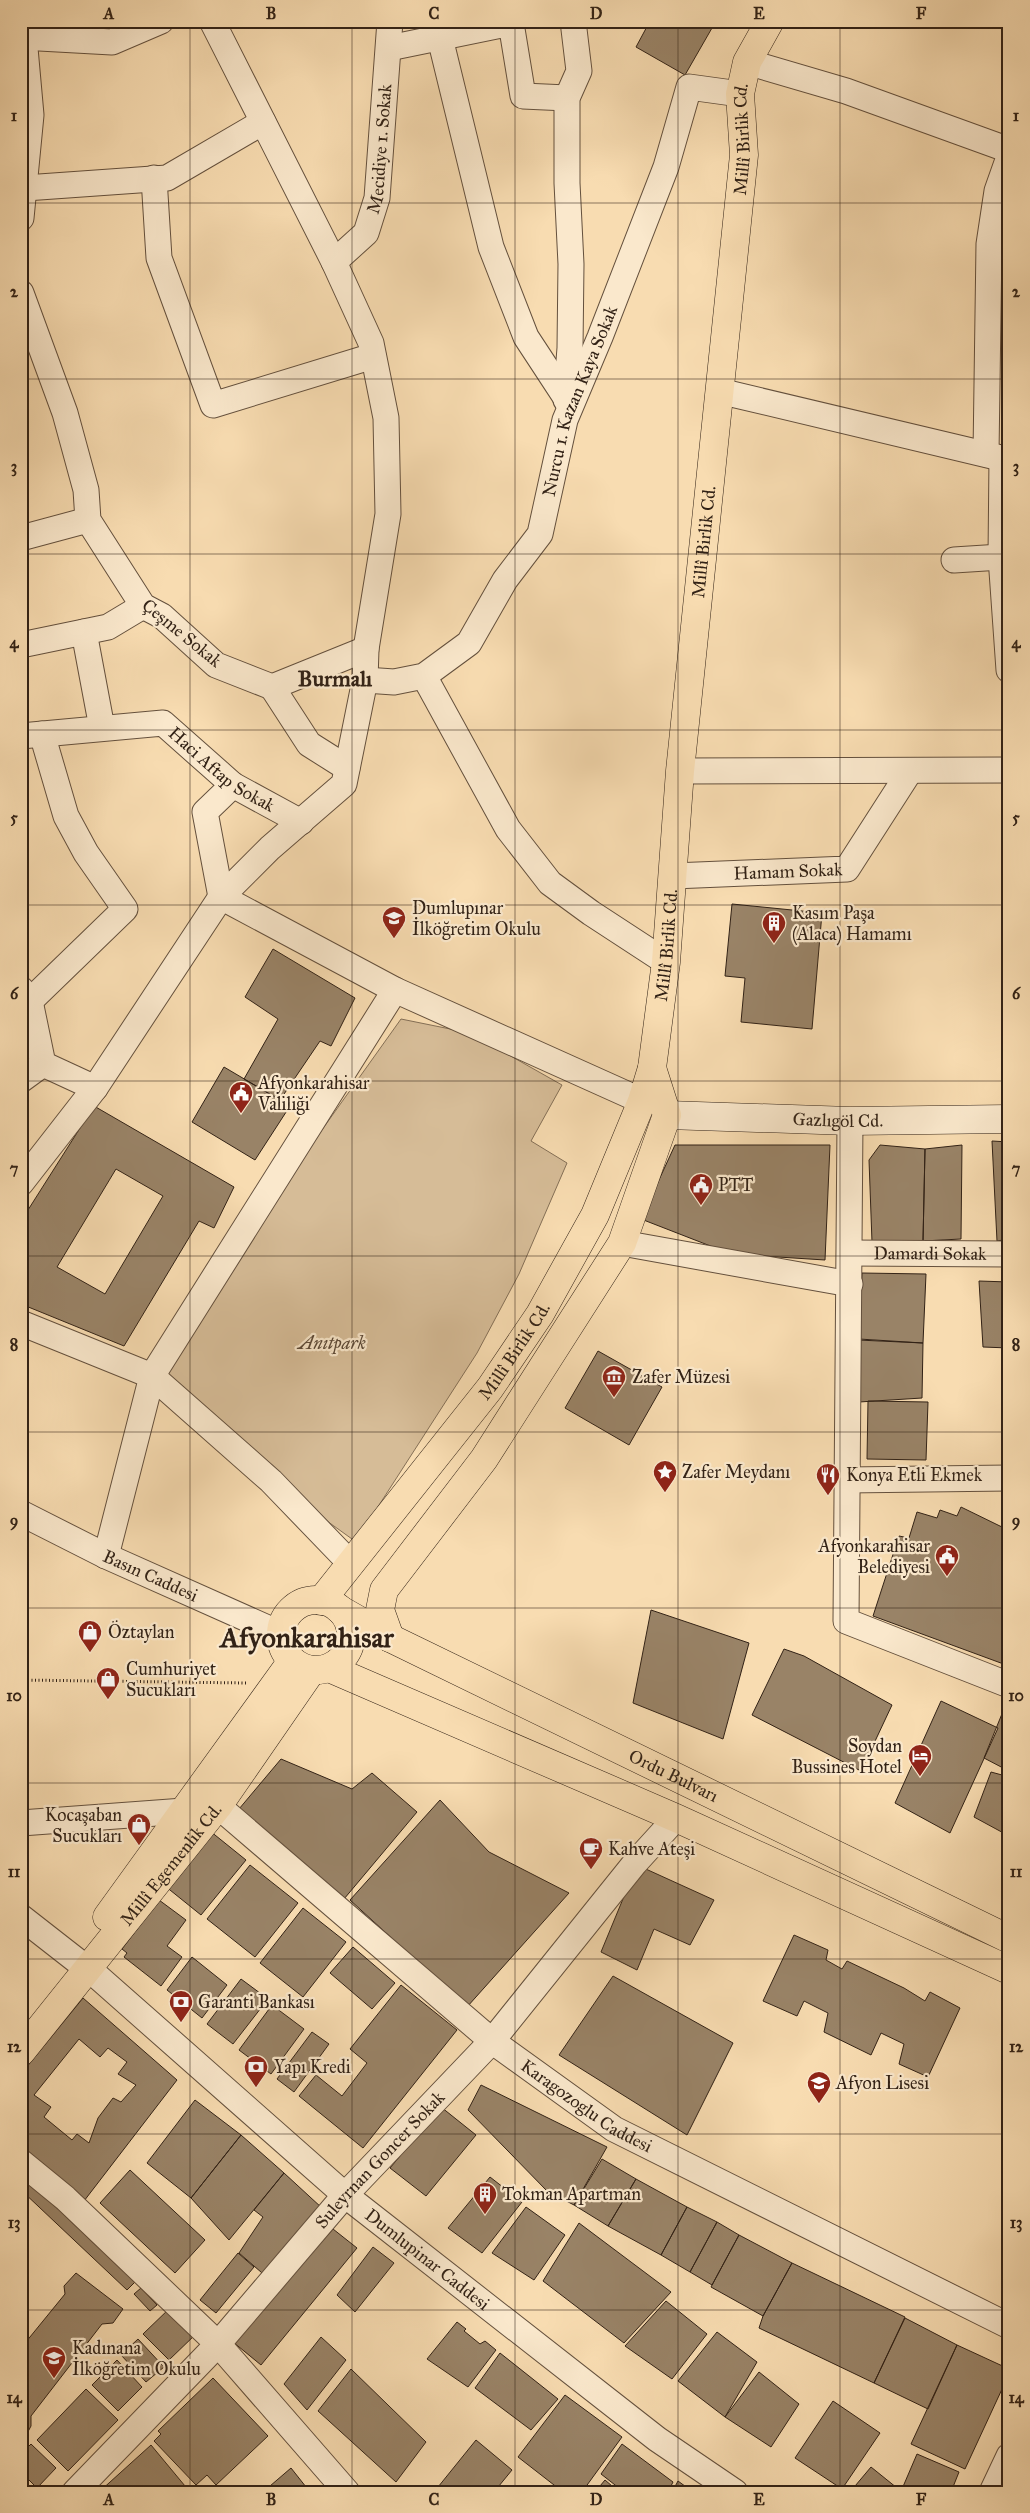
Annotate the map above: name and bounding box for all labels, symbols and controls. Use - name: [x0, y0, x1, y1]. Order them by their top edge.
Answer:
- text: A: [103, 4, 115, 23]
- text: B: [266, 4, 276, 23]
- text: C: [429, 4, 440, 23]
- text: D: [590, 4, 603, 23]
- text: E: [753, 4, 765, 23]
- text: F: [916, 4, 927, 23]
- street label: Millî Birlik Cd.: [729, 81, 755, 196]
- street label: Mecidiye 1. Sokak: [362, 83, 396, 217]
- text: 1: [11, 106, 18, 125]
- text: 1: [1013, 106, 1020, 125]
- text: 2: [10, 282, 19, 301]
- text: 2: [1012, 282, 1021, 301]
- street label: Nurcu 1. Kazan Kaya Sokak: [538, 302, 622, 499]
- text: 3: [11, 457, 17, 477]
- text: 3: [1013, 457, 1019, 477]
- street label: Millî Birlik Cd.: [687, 485, 721, 599]
- street label: Çeşme Sokak: [138, 594, 227, 672]
- text: 4: [10, 633, 20, 653]
- text: 4: [1012, 633, 1022, 653]
- district label: Burmalı: [298, 665, 373, 692]
- street label: Haci Aftap Sokak: [164, 722, 279, 817]
- text: 5: [10, 808, 18, 827]
- text: 5: [1012, 808, 1020, 827]
- street label: Hamam Sokak: [733, 858, 843, 885]
- street label: Millî Birlik Cd.: [650, 888, 682, 1003]
- place label: Dumlupınar İlköğretim Okulu: [412, 897, 541, 941]
- place label: Kasım Paşa (Alaca) Hamamı: [792, 902, 912, 946]
- school or university icon: Dumlupınar İlköğretim Okulu: [381, 905, 407, 939]
- building icon: Kasım Paşa (Alaca) Hamamı: [761, 910, 787, 944]
- text: 6: [10, 984, 19, 1003]
- text: 6: [1012, 984, 1021, 1003]
- place label: Afyonkarahisar Valiliği: [257, 1072, 370, 1116]
- public building icon: Afyonkarahisar Valiliği: [228, 1080, 254, 1114]
- street label: Gazlıgöl Cd.: [792, 1108, 883, 1133]
- text: 7: [10, 1159, 19, 1178]
- text: 7: [1012, 1159, 1021, 1178]
- public building icon: PTT: [688, 1172, 714, 1206]
- place label: PTT: [718, 1174, 753, 1196]
- street label: Damardi Sokak: [873, 1242, 987, 1265]
- street label: Millî Birlik Cd.: [474, 1299, 555, 1404]
- park label: Anıtpark: [296, 1332, 366, 1355]
- text: 8: [10, 1335, 18, 1354]
- text: 8: [1012, 1335, 1020, 1354]
- museum icon: Zafer Müzesi: [601, 1364, 627, 1398]
- place label: Zafer Müzesi: [632, 1366, 730, 1388]
- place icon: Zafer Meydanı: [652, 1459, 678, 1493]
- place label: Zafer Meydanı: [682, 1461, 790, 1483]
- restaurant icon: Konya Etli Ekmek: [815, 1462, 841, 1496]
- place label: Konya Etli Ekmek: [846, 1464, 983, 1486]
- text: 9: [10, 1511, 18, 1531]
- text: 9: [1012, 1511, 1020, 1531]
- place label: Afyonkarahisar Belediyesi: [817, 1535, 930, 1578]
- public building icon: Afyonkarahisar Belediyesi: [934, 1543, 960, 1577]
- street label: Basın Caddesi: [100, 1545, 201, 1607]
- shop icon: Öztaylan: [77, 1619, 103, 1653]
- place label: Öztaylan: [108, 1620, 175, 1643]
- district label: Afyonkarahisar: [218, 1620, 394, 1655]
- place label: Cumhuriyet Sucukları: [126, 1658, 217, 1701]
- shop icon: Cumhuriyet Sucukları: [95, 1666, 121, 1700]
- text: 10: [6, 1686, 22, 1705]
- text: 10: [1008, 1686, 1024, 1705]
- place label: Soydan Bussines Hotel: [791, 1735, 902, 1778]
- hotel icon: Soydan Bussines Hotel: [907, 1743, 933, 1777]
- street label: Ordu Bulvarı: [625, 1745, 722, 1807]
- street label: Millî Egemenlik Cd.: [115, 1799, 227, 1930]
- place label: Kocaşaban Sucukları: [45, 1804, 122, 1847]
- shop icon: Kocaşaban Sucukları: [126, 1812, 152, 1846]
- cafe icon: Kahve Ateşi: [578, 1836, 604, 1870]
- place label: Kahve Ateşi: [608, 1838, 695, 1860]
- text: 11: [8, 1862, 21, 1881]
- text: 11: [1010, 1862, 1023, 1881]
- bank icon: Garanti Bankası: [168, 1989, 194, 2023]
- place label: Garanti Bankası: [198, 1991, 315, 2013]
- text: 12: [7, 2037, 22, 2056]
- text: 12: [1009, 2037, 1024, 2056]
- bank icon: Yapı Kredi: [243, 2054, 269, 2088]
- street label: Karagozoglu Caddesi: [517, 2054, 656, 2157]
- place label: Yapı Kredi: [274, 2056, 351, 2078]
- school or university icon: Afyon Lisesi: [806, 2070, 832, 2104]
- place label: Afyon Lisesi: [835, 2072, 929, 2094]
- street label: Suleyrnan Goncer Sokak: [310, 2086, 450, 2233]
- building icon: Tokman Apartman: [472, 2181, 498, 2215]
- place label: Tokman Apartman: [502, 2183, 641, 2205]
- street label: Dumlupinar Caddesi: [361, 2204, 494, 2315]
- text: 13: [8, 2213, 20, 2233]
- text: 13: [1010, 2213, 1022, 2233]
- place label: Kadınana İlköğretim Okulu: [72, 2337, 201, 2381]
- school or university icon: Kadınana İlköğretim Okulu: [41, 2345, 67, 2379]
- text: 14: [6, 2388, 23, 2408]
- text: 14: [1008, 2388, 1025, 2408]
- text: A: [103, 2490, 115, 2509]
- text: B: [266, 2490, 276, 2509]
- text: C: [429, 2490, 440, 2509]
- text: D: [590, 2490, 603, 2509]
- text: E: [753, 2490, 765, 2509]
- text: F: [916, 2490, 927, 2509]

